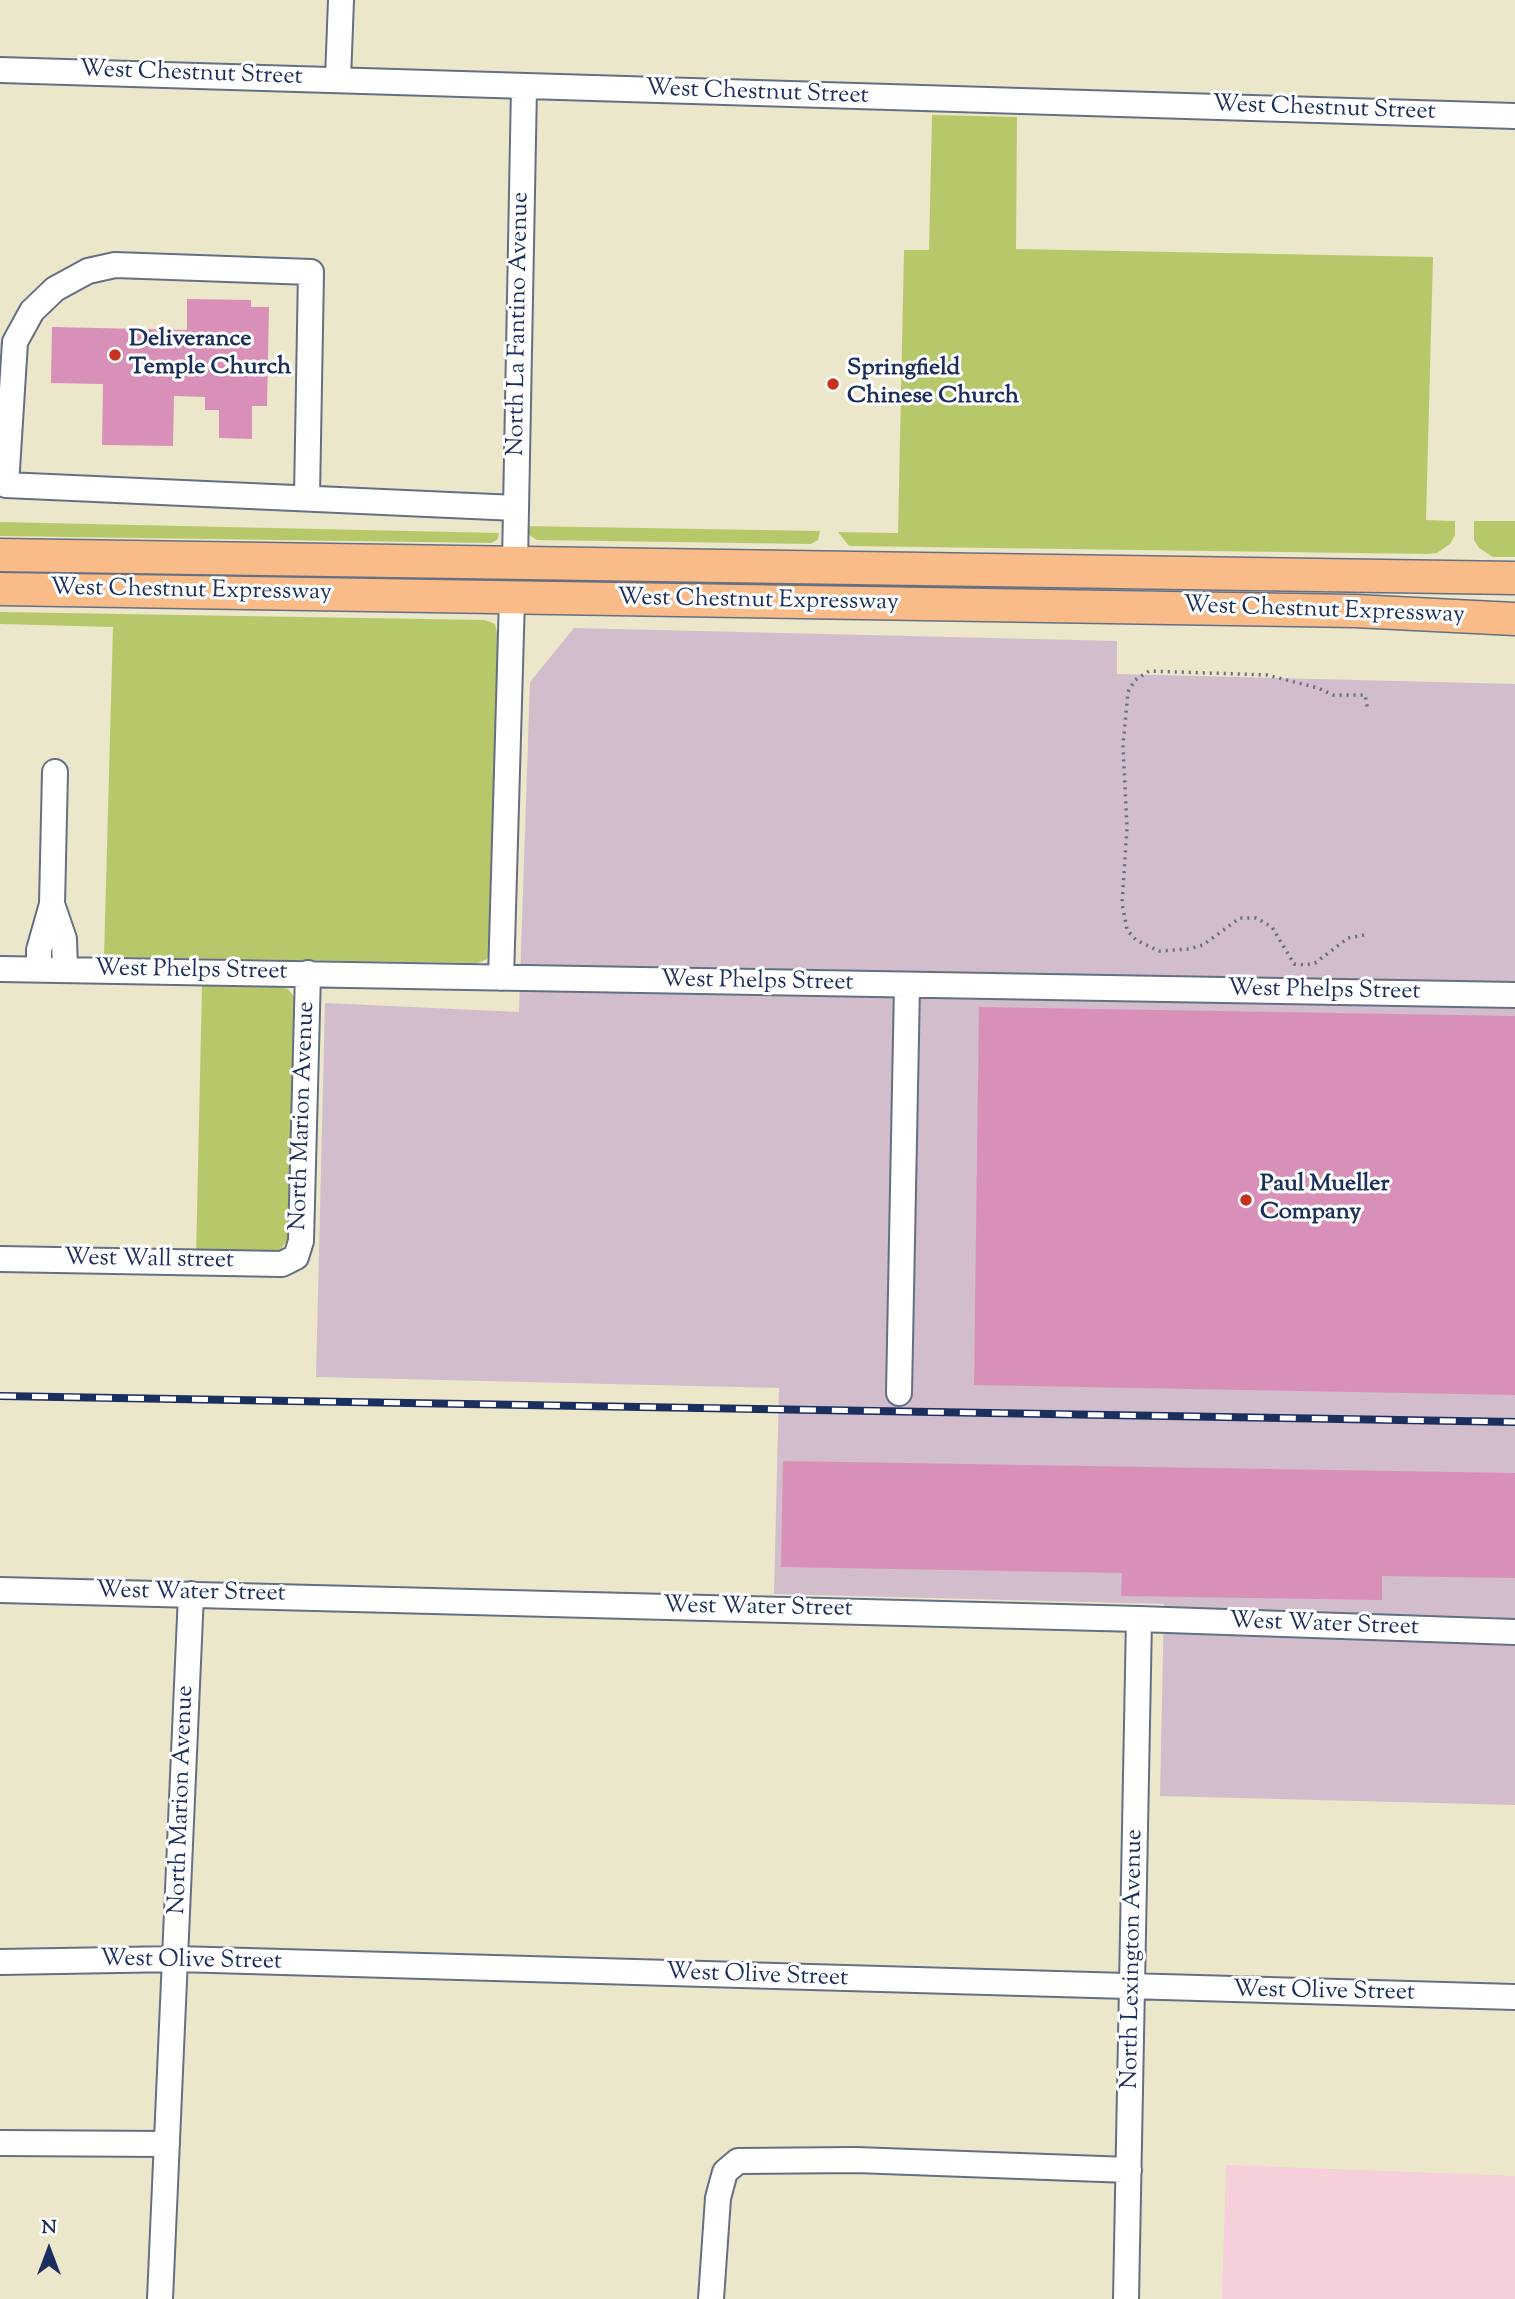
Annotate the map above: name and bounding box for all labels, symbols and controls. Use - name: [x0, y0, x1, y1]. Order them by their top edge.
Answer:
- street label: West Chestnut Street: [79, 57, 303, 93]
- street label: West Chestnut Street: [645, 76, 869, 112]
- street label: West Chestnut Street: [1212, 92, 1436, 128]
- street label: North La Fantino Avenue: [503, 192, 537, 456]
- place label: Deliverance Temple Church: [129, 327, 291, 383]
- marker: Deliverance Temple Church: [107, 347, 123, 363]
- place label: Springfield Chinese Church: [847, 356, 1019, 412]
- marker: Springfield Chinese Church: [825, 376, 841, 392]
- street label: West Chestnut Expressway: [50, 575, 332, 609]
- street label: West Chestnut Expressway: [617, 585, 899, 619]
- street label: West Chestnut Expressway: [1183, 593, 1465, 631]
- street label: West Phelps Street: [94, 956, 288, 988]
- street label: West Phelps Street: [660, 967, 854, 999]
- street label: West Phelps Street: [1227, 976, 1421, 1008]
- street label: North Marion Avenue: [286, 1001, 322, 1231]
- place label: Paul Mueller Company: [1260, 1172, 1389, 1228]
- marker: Paul Mueller Company: [1238, 1192, 1254, 1208]
- street label: West Wall street: [64, 1245, 234, 1277]
- street label: West Water Street: [96, 1578, 286, 1610]
- street label: West Water Street: [663, 1593, 853, 1625]
- street label: West Water Street: [1229, 1608, 1419, 1644]
- street label: North Marion Avenue: [165, 1685, 201, 1915]
- street label: North Lexington Avenue: [1117, 1829, 1151, 2089]
- street label: West Olive Street: [100, 1946, 282, 1978]
- street label: West Olive Street: [665, 1959, 849, 1995]
- street label: West Olive Street: [1233, 1977, 1415, 2009]
- north arrow: [14, 2215, 84, 2285]
- text: N: [41, 2215, 57, 2242]

